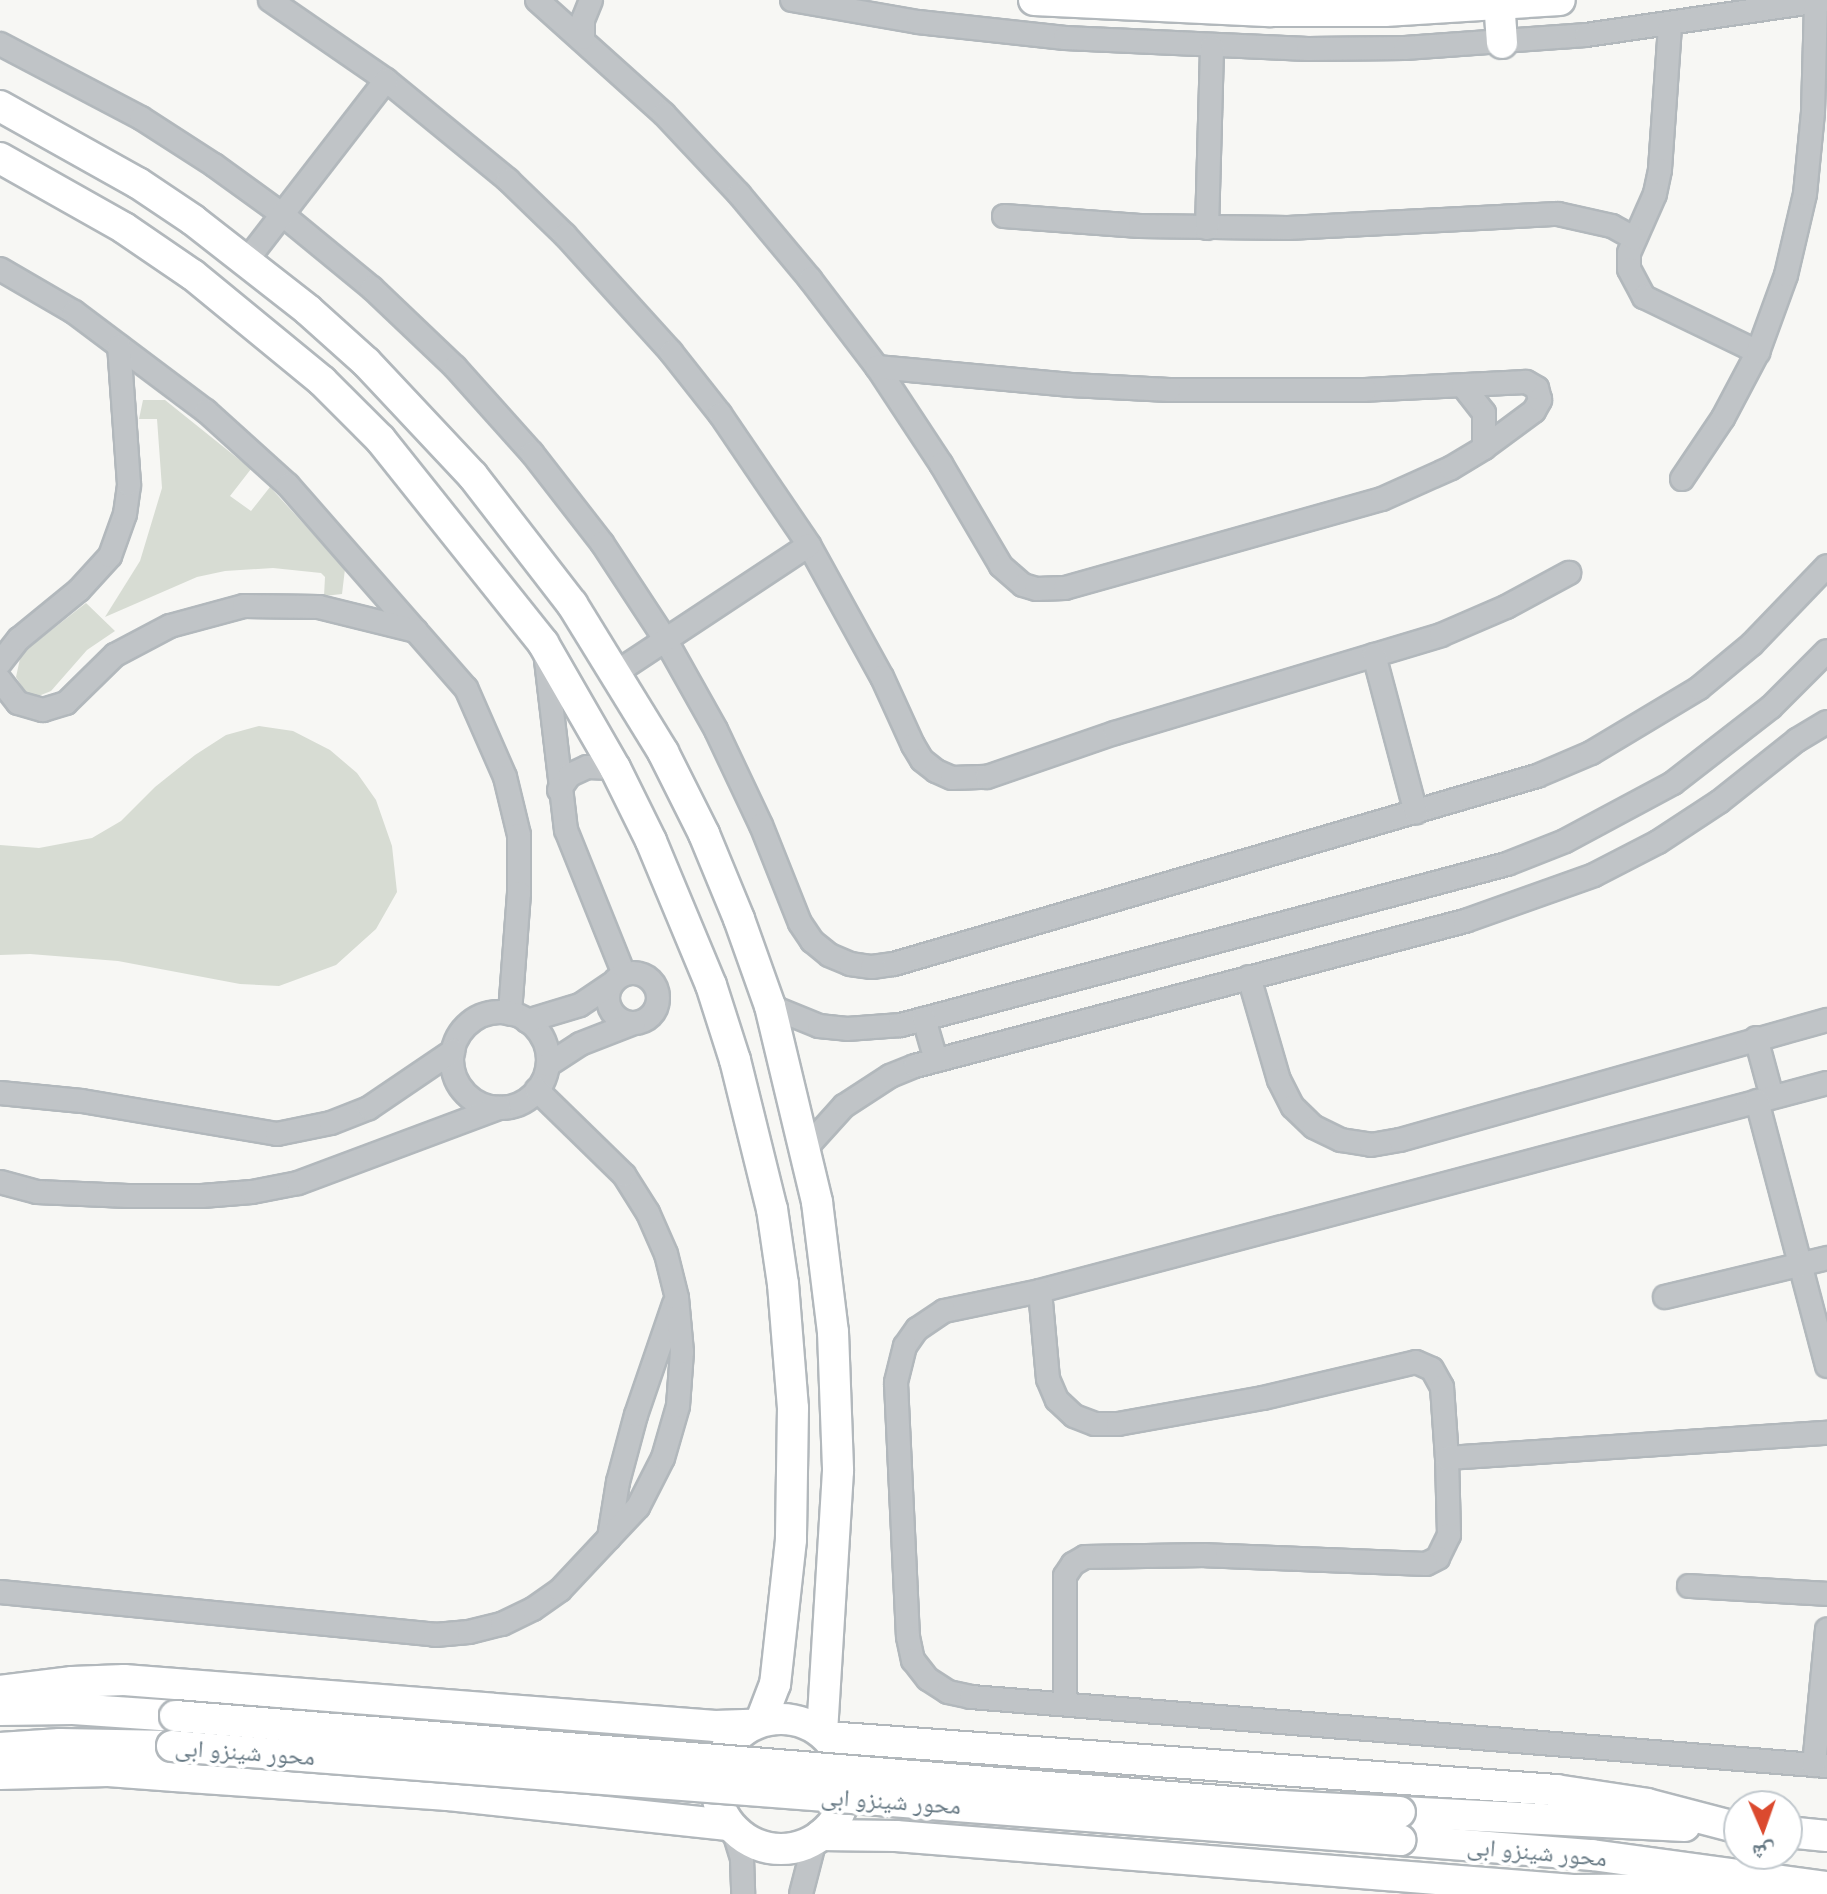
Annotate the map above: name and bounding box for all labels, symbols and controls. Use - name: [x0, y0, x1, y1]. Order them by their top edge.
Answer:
- street label: محور شينزو ابى: [174, 1733, 316, 1771]
- street label: محور شينزو ابى: [820, 1782, 962, 1820]
- north arrow: [1723, 1790, 1803, 1870]
- street label: محور شينزو ابى: [1466, 1832, 1608, 1872]
- text: ش: [1752, 1839, 1776, 1866]

